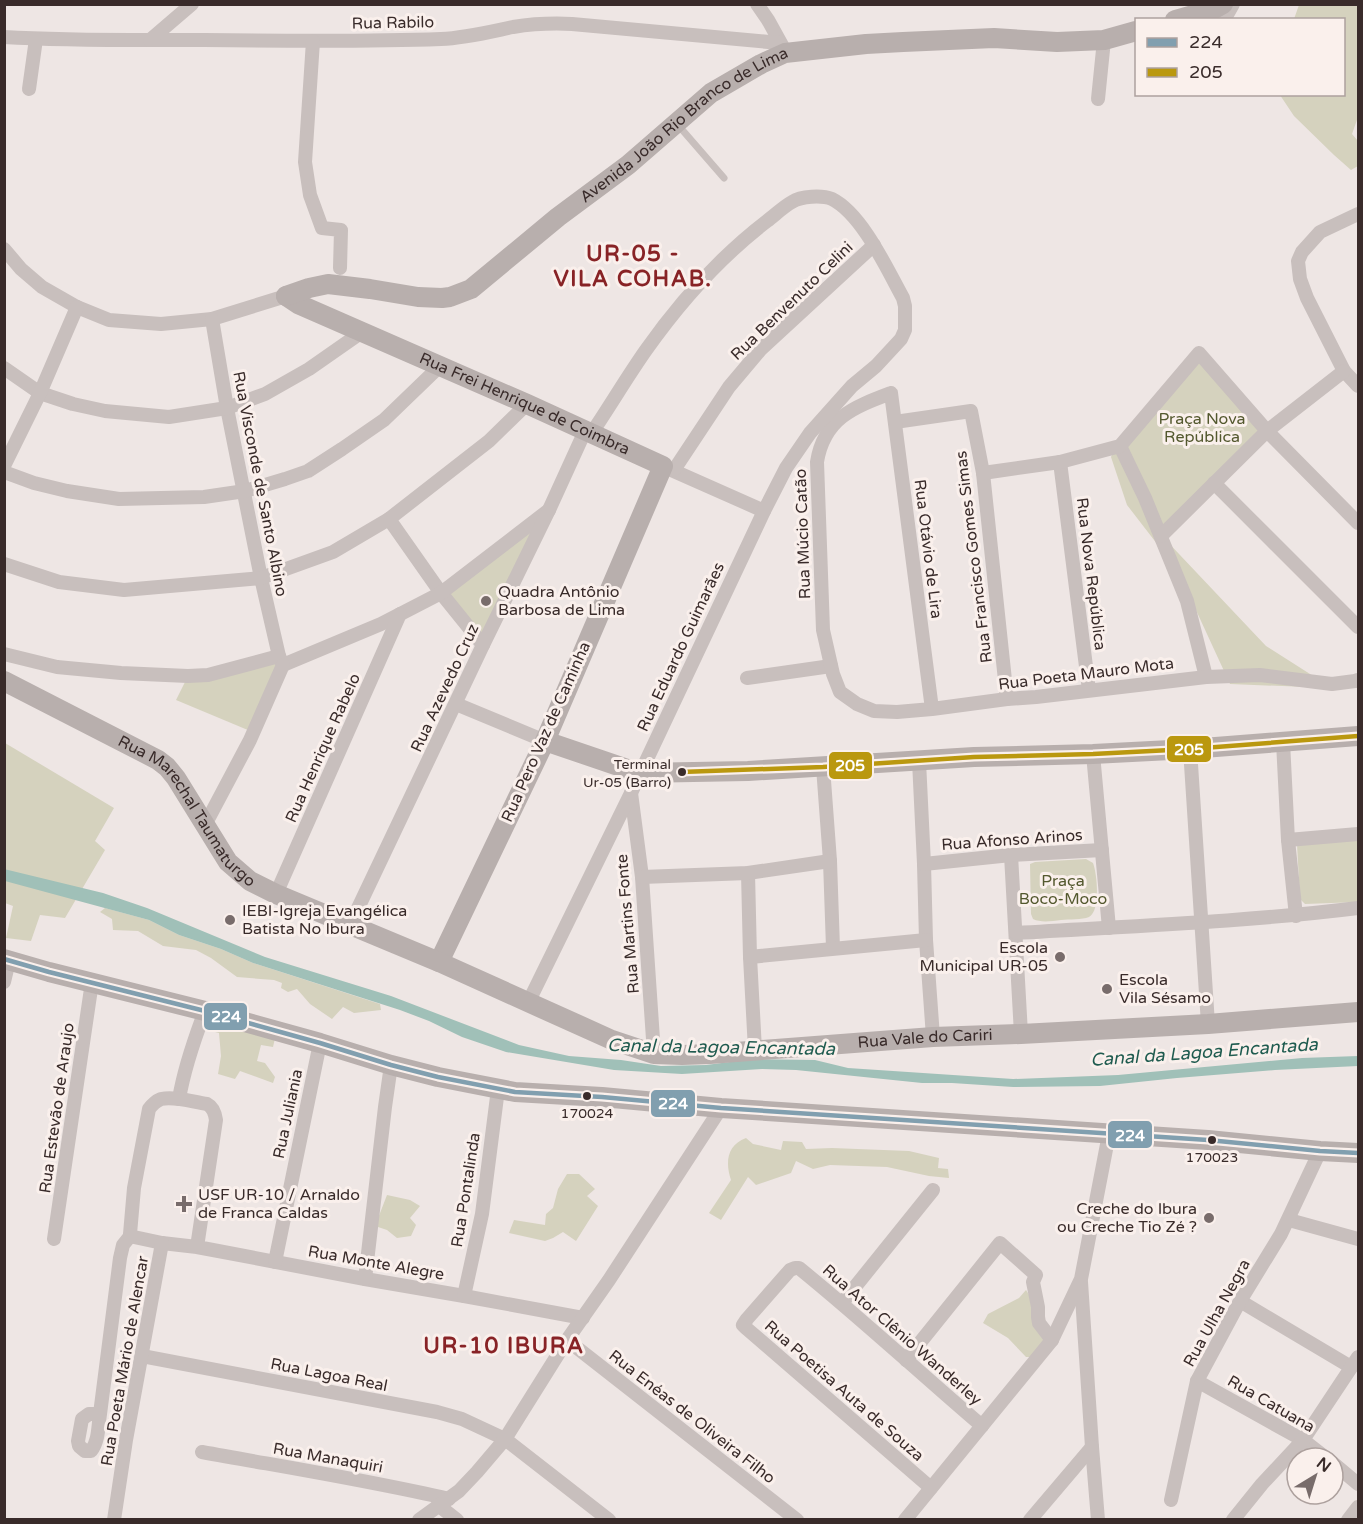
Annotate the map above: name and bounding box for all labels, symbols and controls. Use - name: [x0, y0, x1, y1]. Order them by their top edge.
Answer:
- street label: Rua Rabilo: [352, 12, 434, 34]
- legend: [1135, 18, 1345, 96]
- text: 224: [1189, 31, 1223, 53]
- street label: Avenida João Rio Branco de Lima: [576, 43, 791, 207]
- text: 205: [1189, 61, 1223, 83]
- street label: Rua Benvenuto Celini: [727, 237, 857, 365]
- district label: UR-05 - VILA COHAB.: [554, 241, 713, 292]
- street label: Rua Frei Henrique de Coimbra: [416, 348, 633, 460]
- street label: Rua Visconde de Santo Albino: [228, 370, 292, 598]
- park label: Praça Nova República: [1158, 409, 1246, 447]
- street label: Rua Francisco Gomes Simas: [951, 450, 997, 664]
- street label: Rua Múcio Catão: [791, 468, 815, 600]
- street label: Rua Otávio de Lira: [910, 478, 946, 620]
- street label: Rua Nova República: [1072, 496, 1110, 652]
- street label: Rua Eduardo Guimarães: [633, 559, 729, 735]
- place label: Quadra Antônio Barbosa de Lima: [498, 582, 625, 620]
- marker: Quadra Antônio Barbosa de Lima: [479, 594, 493, 608]
- street label: Rua Azevedo Cruz: [406, 621, 484, 755]
- street label: Rua Pero Vaz de Caminha: [497, 639, 595, 825]
- street label: Rua Poeta Mauro Mota: [997, 653, 1175, 695]
- street label: Rua Henrique Rabelo: [281, 670, 365, 826]
- street label: Rua Marechal Taumaturgo: [114, 731, 260, 891]
- line badge: 205: [1166, 735, 1212, 763]
- text: 205: [1174, 740, 1204, 760]
- line badge: 205: [828, 751, 873, 780]
- place label: Terminal Ur-05 (Barro): [583, 756, 671, 791]
- text: 205: [835, 756, 865, 776]
- marker: Terminal Ur-05 (Barro): [676, 766, 688, 778]
- street label: Rua Afonso Arinos: [941, 825, 1083, 855]
- street label: Rua Martins Fonte: [612, 853, 644, 995]
- park label: Praça Boco-Moco: [1019, 871, 1107, 909]
- place label: IEBI-Igreja Evangélica Batista No Ibura: [242, 901, 407, 939]
- marker: IEBI-Igreja Evangélica Batista No Ibura: [223, 913, 237, 927]
- place label: Escola Municipal UR-05: [919, 938, 1048, 976]
- marker: Escola Municipal UR-05: [1053, 950, 1067, 964]
- place label: Escola Vila Sésamo: [1119, 970, 1211, 1008]
- marker: Escola Vila Sésamo: [1100, 982, 1114, 996]
- line badge: 224: [203, 1002, 248, 1031]
- text: 224: [211, 1007, 241, 1027]
- street label: Rua Estevão de Araujo: [35, 1021, 79, 1195]
- street label: Rua Vale do Cariri: [857, 1025, 993, 1053]
- water label: Canal da Lagoa Encantada: [1090, 1033, 1319, 1071]
- water label: Canal da Lagoa Encantada: [607, 1034, 836, 1060]
- street label: Rua Juliania: [269, 1067, 307, 1161]
- line badge: 224: [650, 1089, 696, 1118]
- marker: 170024: [581, 1090, 593, 1102]
- text: 224: [658, 1094, 688, 1114]
- place label: 170024: [561, 1105, 614, 1122]
- line badge: 224: [1107, 1120, 1153, 1149]
- text: 224: [1115, 1126, 1145, 1146]
- street label: Rua Pontalinda: [447, 1131, 485, 1249]
- marker: 170023: [1206, 1134, 1218, 1146]
- place label: 170023: [1186, 1149, 1238, 1166]
- place label: USF UR-10 / Arnaldo de Franca Caldas: [198, 1185, 360, 1223]
- marker: USF UR-10 / Arnaldo de Franca Caldas: [175, 1195, 193, 1213]
- place label: Creche do Ibura ou Creche Tio Zé ?: [1057, 1199, 1197, 1237]
- marker: Creche do Ibura ou Creche Tio Zé ?: [1202, 1211, 1216, 1225]
- street label: Rua Monte Alegre: [306, 1241, 446, 1285]
- street label: Rua Poeta Mário de Alencar: [97, 1254, 153, 1468]
- street label: Rua Ulha Negra: [1179, 1256, 1255, 1370]
- street label: Rua Ator Clênio Wanderley: [818, 1260, 986, 1410]
- street label: Rua Poetisa Auta de Souza: [760, 1316, 928, 1466]
- district label: UR-10 IBURA: [423, 1333, 585, 1359]
- street label: Rua Enéas de Oliveira Filho: [605, 1346, 779, 1488]
- street label: Rua Lagoa Real: [269, 1354, 389, 1396]
- street label: Rua Catuana: [1224, 1371, 1318, 1437]
- street label: Rua Manaquiri: [271, 1438, 385, 1478]
- north arrow: [1285, 1446, 1345, 1506]
- text: N: [1312, 1453, 1335, 1477]

